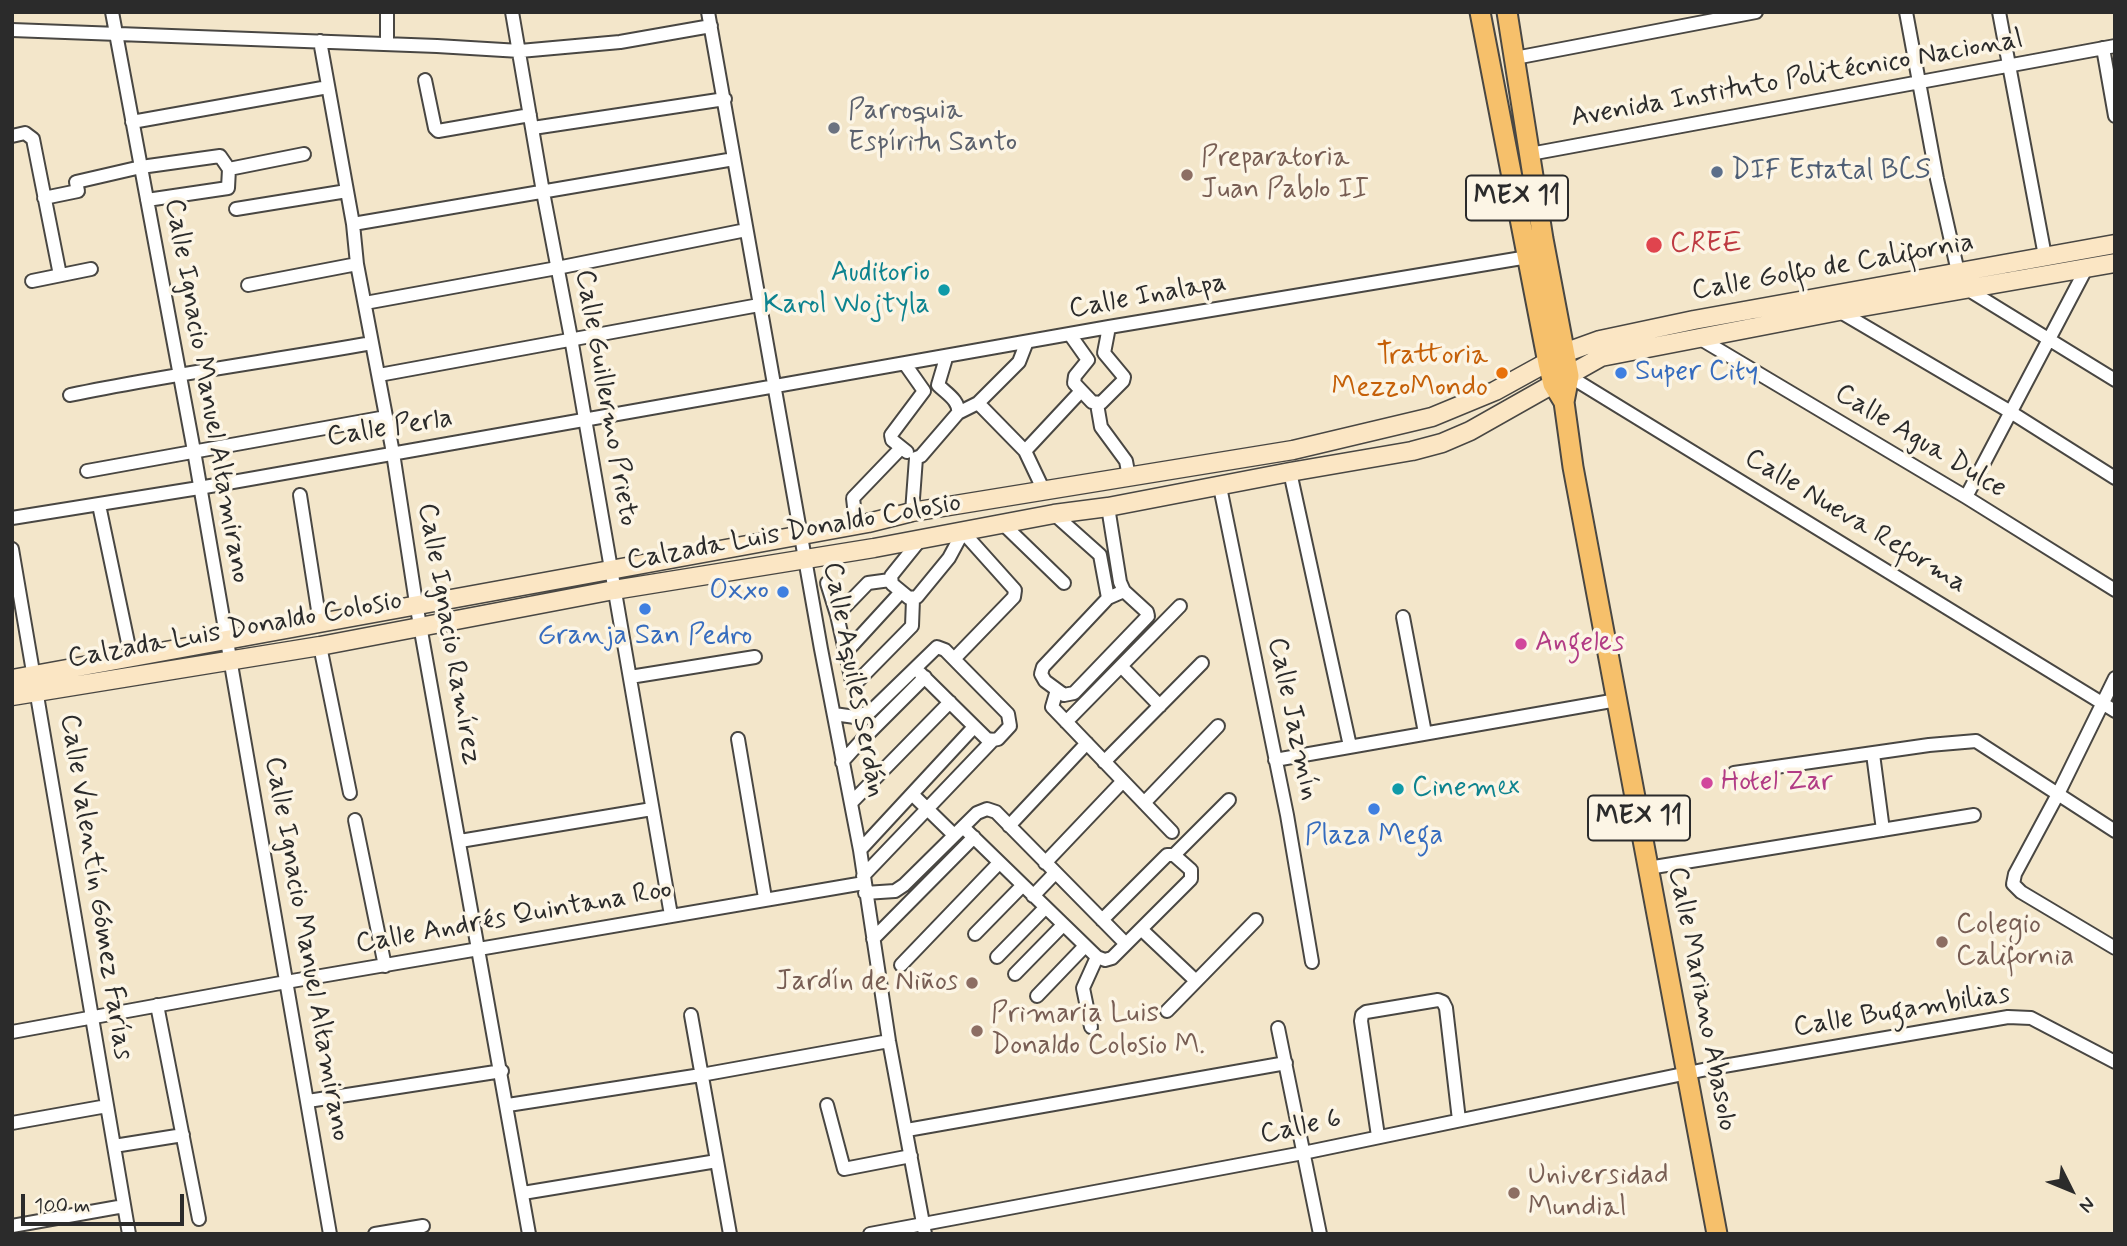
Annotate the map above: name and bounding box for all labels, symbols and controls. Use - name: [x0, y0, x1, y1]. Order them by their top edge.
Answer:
- street label: Avenida Instituto Politécnico Nacional: [1568, 24, 2026, 136]
- place label: Parroquia Espíritu Santo: [848, 95, 1017, 161]
- marker: Parroquia Espíritu Santo: [826, 120, 842, 136]
- place label: Preparatoria Juan Pablo II: [1201, 142, 1369, 208]
- place label: DIF Estatal BCS: [1731, 155, 1931, 189]
- marker: DIF Estatal BCS: [1709, 164, 1725, 180]
- marker: Preparatoria Juan Pablo II: [1179, 167, 1195, 183]
- road number: MEX 11: [1466, 176, 1568, 220]
- street label: Calle Ignacio Manuel Altamirano: [156, 196, 256, 586]
- street label: Calle Golfo de California: [1689, 227, 1977, 309]
- place label: CREE: [1670, 228, 1742, 262]
- marker: CREE: [1644, 235, 1664, 255]
- place label: Auditorio Karol Wojtyla: [763, 257, 930, 323]
- street label: Calle Guillermo Prieto: [566, 267, 644, 529]
- street label: Calle Inalapa: [1067, 267, 1229, 327]
- marker: Auditorio Karol Wojtyla: [936, 282, 952, 298]
- place label: Trattoria MezzoMondo: [1332, 340, 1488, 406]
- place label: Super City: [1635, 356, 1758, 390]
- marker: Trattoria MezzoMondo: [1494, 365, 1510, 381]
- marker: Super City: [1613, 365, 1629, 381]
- street label: Calle Agua Dulce: [1828, 377, 2012, 507]
- street label: Calle Perla: [325, 402, 455, 456]
- street label: Calle Nueva Reforma: [1738, 442, 1972, 602]
- street label: Calzada Luis Donaldo Colosio: [624, 487, 964, 579]
- street label: Calle Ignacio Ramírez: [408, 500, 488, 768]
- street label: Calle Aquiles Serdán: [814, 559, 892, 801]
- place label: Oxxo: [709, 575, 769, 609]
- marker: Oxxo: [775, 584, 791, 600]
- street label: Calzada Luis Donaldo Colosio: [65, 585, 405, 677]
- marker: Granja San Pedro: [637, 601, 653, 617]
- place label: Granja San Pedro: [538, 620, 752, 654]
- place label: Angeles: [1535, 627, 1624, 661]
- street label: Calle Jazmín: [1258, 634, 1326, 804]
- marker: Angeles: [1513, 636, 1529, 652]
- street label: Calle Valentín Gómez Farías: [51, 712, 139, 1062]
- street label: Calle Ignacio Manuel Altamirano: [256, 754, 356, 1144]
- place label: Hotel Zar: [1721, 766, 1833, 800]
- place label: Cinemex: [1412, 772, 1520, 806]
- marker: Hotel Zar: [1699, 775, 1715, 791]
- marker: Cinemex: [1390, 781, 1406, 797]
- road number: MEX 11: [1588, 796, 1690, 840]
- marker: Plaza Mega: [1366, 801, 1382, 817]
- place label: Plaza Mega: [1305, 820, 1443, 854]
- street label: Calle Mariano Abasolo: [1659, 864, 1743, 1134]
- street label: Calle Andrés Quintana Roo: [353, 874, 675, 962]
- place label: Colegio California: [1956, 909, 2074, 975]
- marker: Colegio California: [1934, 934, 1950, 950]
- place label: Jardín de Niños: [776, 966, 958, 1000]
- marker: Jardín de Niños: [964, 975, 980, 991]
- street label: Calle Bugambilias: [1791, 978, 2013, 1046]
- place label: Primaria Luis Donaldo Colosio M.: [991, 998, 1205, 1064]
- marker: Primaria Luis Donaldo Colosio M.: [969, 1023, 985, 1039]
- street label: Calle 6: [1257, 1103, 1345, 1153]
- north arrow: [2036, 1155, 2106, 1225]
- place label: Universidad Mundial: [1528, 1160, 1669, 1226]
- scale bar: [24, 1180, 187, 1224]
- marker: Universidad Mundial: [1506, 1185, 1522, 1201]
- text: 100 m: [34, 1192, 90, 1220]
- text: N: [2073, 1192, 2100, 1218]

